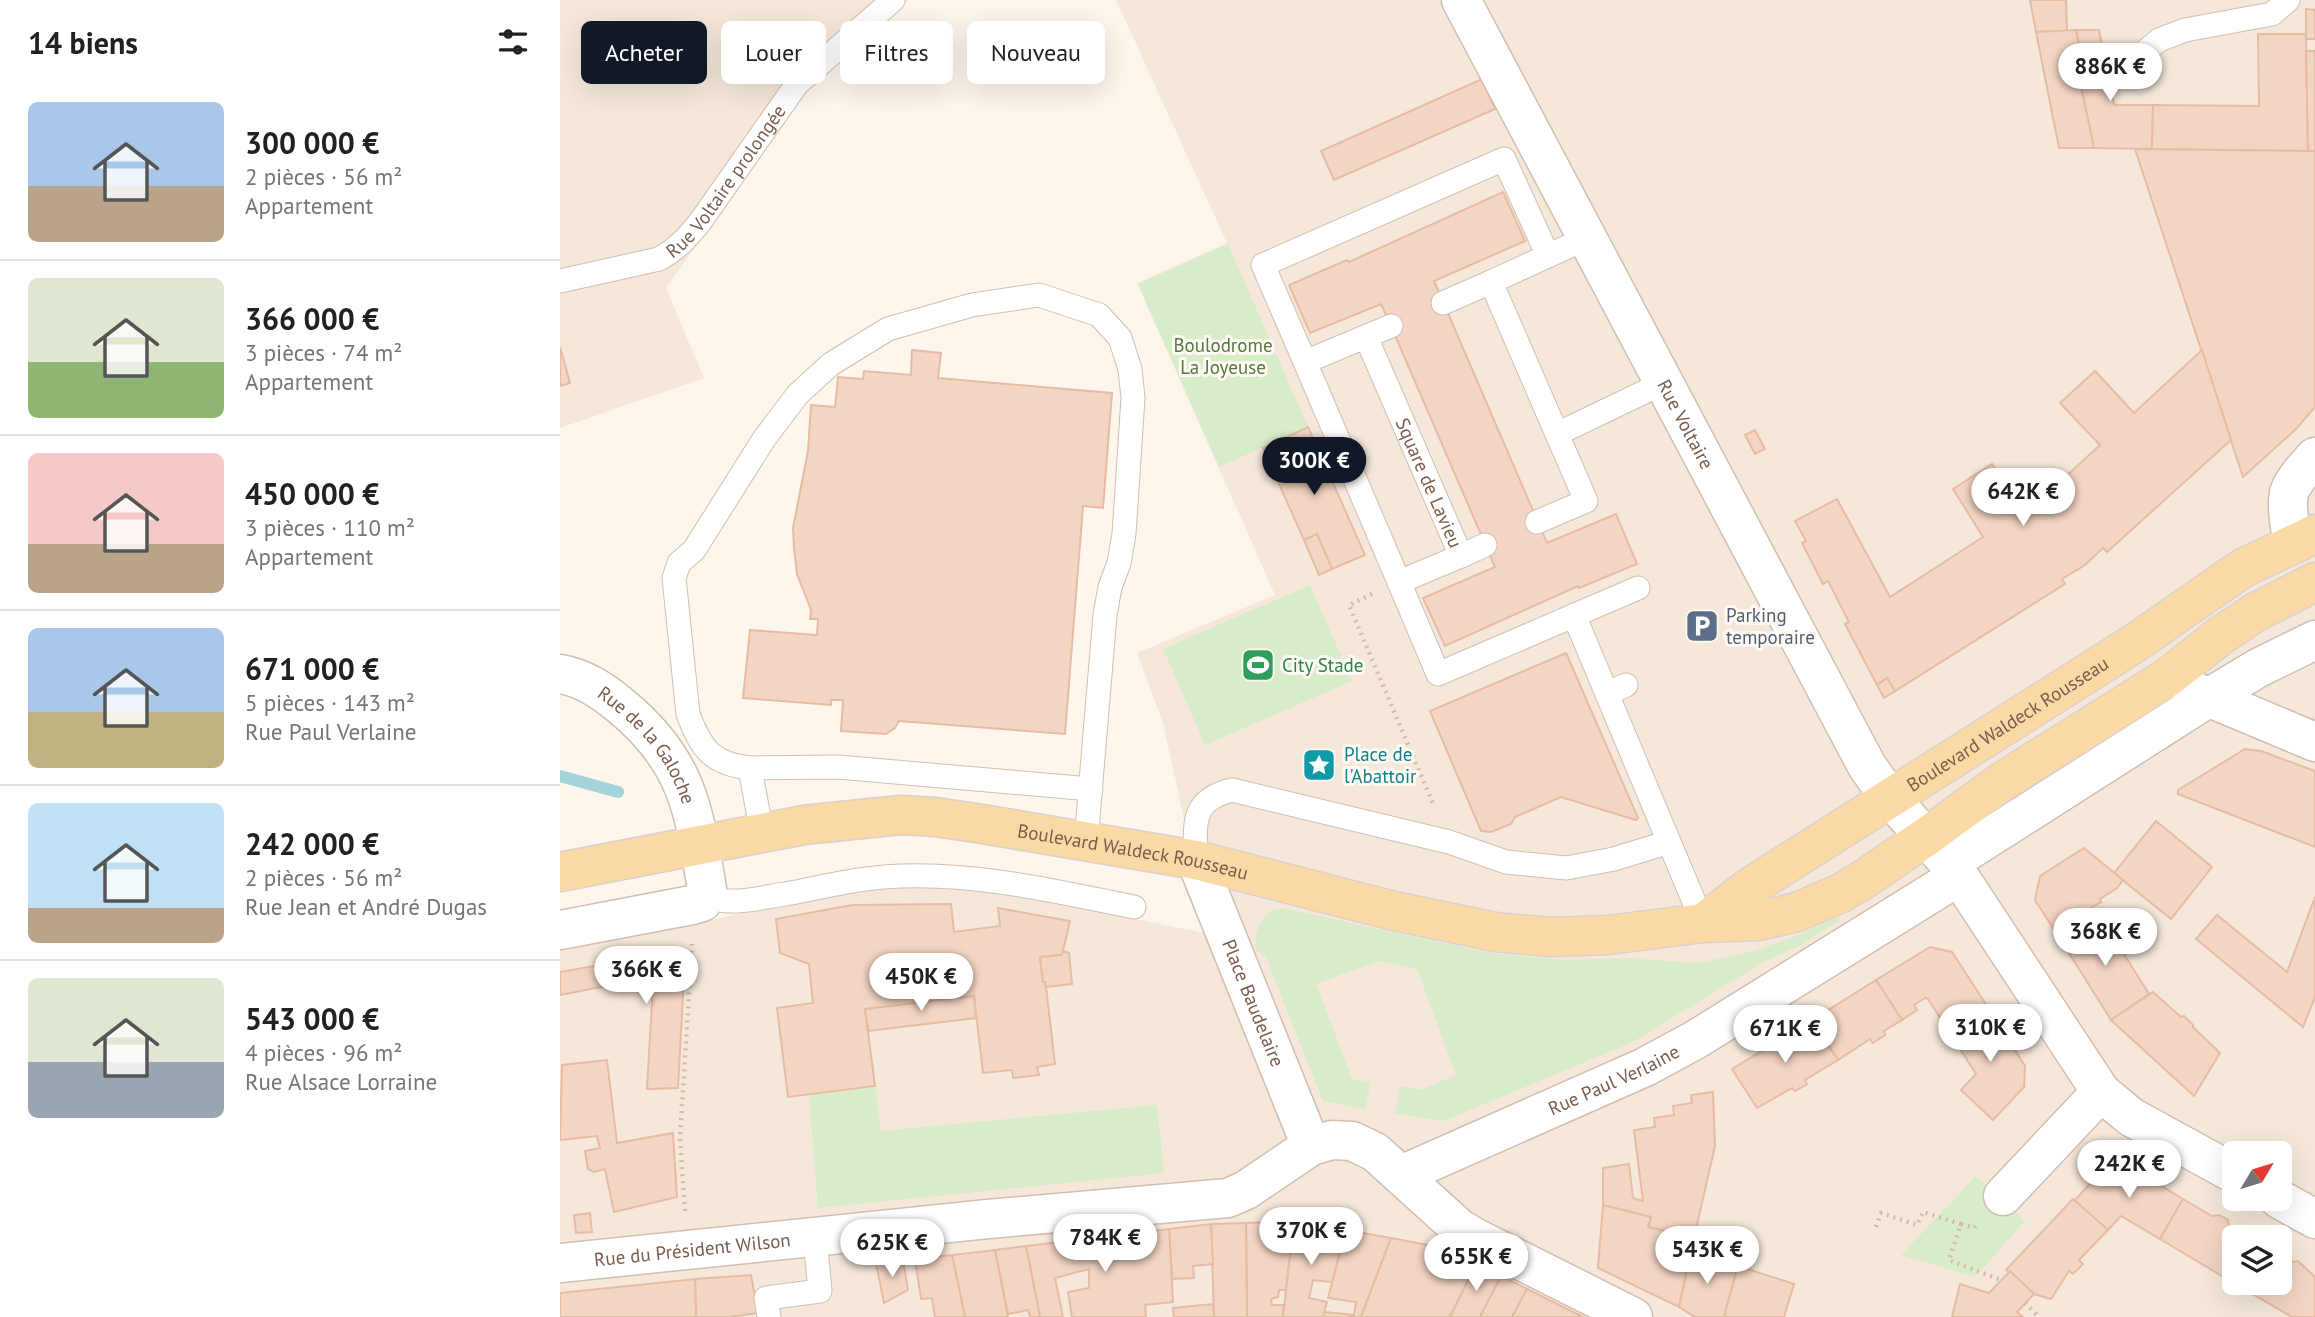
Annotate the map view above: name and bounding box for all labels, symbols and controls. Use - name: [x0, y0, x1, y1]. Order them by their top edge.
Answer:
- chip: Acheter: [581, 21, 707, 84]
- chip: Louer: [721, 21, 826, 84]
- chip: Filtres: [840, 21, 953, 84]
- chip: Nouveau: [967, 21, 1105, 84]
- text: 14 biens: [28, 23, 138, 62]
- icon: filters: [494, 23, 532, 61]
- pin: 886K €: [2053, 43, 2167, 103]
- text: 886K €: [2074, 51, 2146, 80]
- street label: Rue Voltaire prolongée: [661, 100, 791, 263]
- text: 300 000 €: [245, 123, 379, 162]
- icon: home: [84, 130, 168, 214]
- text: 2 pièces · 56 m²: [245, 162, 402, 191]
- text: Appartement: [245, 191, 373, 220]
- text: 366 000 €: [245, 299, 379, 338]
- icon: home: [84, 306, 168, 390]
- park label: Boulodrome La Joyeuse: [1173, 333, 1273, 379]
- text: 3 pièces · 74 m²: [245, 338, 402, 367]
- text: Appartement: [245, 367, 373, 396]
- street label: Rue Voltaire: [1652, 375, 1719, 473]
- street label: Square de Lavieu: [1391, 414, 1468, 552]
- pin: 300K €: [1257, 438, 1371, 497]
- text: 300K €: [1278, 445, 1350, 474]
- pin: 642K €: [1966, 468, 2080, 528]
- text: 450 000 €: [245, 474, 379, 513]
- text: 642K €: [1987, 476, 2059, 505]
- icon: home: [84, 481, 168, 565]
- text: 3 pièces · 110 m²: [245, 513, 415, 542]
- text: Appartement: [245, 542, 373, 571]
- place label: Parking temporaire: [1726, 603, 1815, 649]
- parking icon: Parking temporaire: [1683, 607, 1721, 645]
- sports icon: City Stade: [1239, 646, 1277, 684]
- text: 671 000 €: [245, 649, 379, 688]
- street label: Boulevard Waldeck Rousseau: [1902, 651, 2113, 797]
- place label: City Stade: [1282, 653, 1363, 677]
- icon: home: [84, 656, 168, 740]
- street label: Rue de la Galoche: [593, 680, 701, 807]
- text: 5 pièces · 143 m²: [245, 688, 415, 717]
- text: Rue Paul Verlaine: [245, 717, 417, 746]
- place label: Place de l'Abattoir: [1344, 742, 1417, 788]
- place icon: Place de l'Abattoir: [1300, 746, 1338, 784]
- street label: Boulevard Waldeck Rousseau: [1016, 818, 1251, 885]
- text: 242 000 €: [245, 824, 379, 863]
- icon: home: [84, 831, 168, 915]
- text: 2 pièces · 56 m²: [245, 863, 402, 892]
- text: Rue Jean et André Dugas: [245, 892, 487, 921]
- pin: 368K €: [2048, 908, 2162, 968]
- text: 368K €: [2069, 916, 2141, 945]
- street label: Place Baudelaire: [1217, 936, 1290, 1070]
- pin: 366K €: [589, 946, 703, 1006]
- text: 366K €: [610, 954, 682, 983]
- pin: 450K €: [864, 954, 978, 1013]
- text: 450K €: [885, 961, 957, 990]
- text: 543 000 €: [245, 999, 379, 1038]
- pin: 310K €: [1933, 1004, 2047, 1064]
- icon: home: [84, 1006, 168, 1090]
- pin: 671K €: [1728, 1006, 1842, 1065]
- text: 310K €: [1954, 1012, 2026, 1041]
- text: 671K €: [1749, 1013, 1821, 1042]
- text: 4 pièces · 96 m²: [245, 1038, 402, 1067]
- street label: Rue Paul Verlaine: [1544, 1039, 1683, 1120]
- text: Rue Alsace Lorraine: [245, 1067, 437, 1096]
- pin: 242K €: [2072, 1140, 2186, 1200]
- north arrow: [2222, 1141, 2292, 1211]
- map controls: [2222, 1141, 2292, 1295]
- text: 242K €: [2093, 1148, 2165, 1177]
- pin: 370K €: [1254, 1208, 1368, 1267]
- pin: 784K €: [1048, 1214, 1162, 1274]
- text: 370K €: [1275, 1215, 1347, 1244]
- pin: 625K €: [835, 1220, 949, 1279]
- text: 784K €: [1069, 1222, 1141, 1251]
- button: layers: [2222, 1225, 2292, 1295]
- pin: 543K €: [1650, 1226, 1764, 1286]
- street label: Rue du Président Wilson: [593, 1227, 792, 1271]
- text: 625K €: [856, 1227, 928, 1256]
- pin: 655K €: [1419, 1234, 1533, 1293]
- text: 543K €: [1671, 1234, 1743, 1263]
- text: 655K €: [1440, 1241, 1512, 1270]

